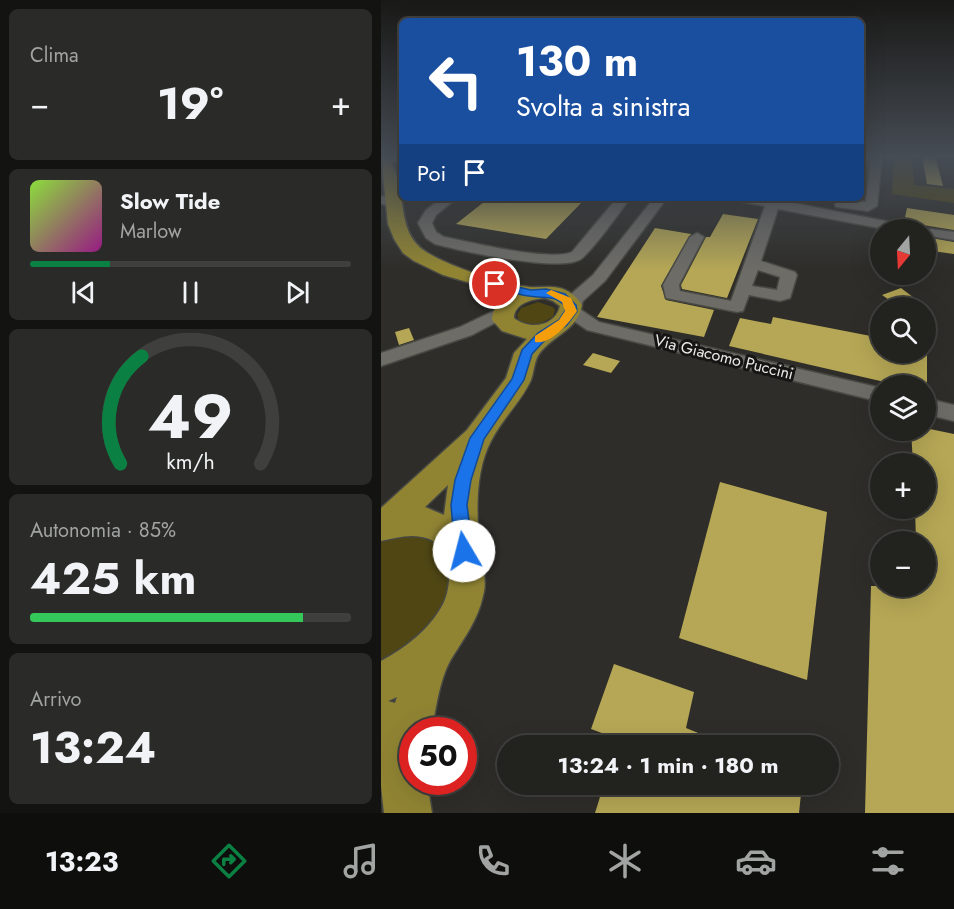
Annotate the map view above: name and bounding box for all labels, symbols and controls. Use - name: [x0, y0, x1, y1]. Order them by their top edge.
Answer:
- text: 130 m: [516, 31, 638, 92]
- text: Clima: [30, 41, 79, 70]
- icon: left: [417, 42, 495, 120]
- text: 19°: [157, 71, 223, 136]
- text: −: [30, 80, 49, 127]
- text: +: [331, 80, 351, 127]
- text: Svolta a sinistra: [516, 87, 691, 126]
- icon: arrive: [458, 156, 491, 189]
- text: Poi: [417, 157, 446, 189]
- text: Slow Tide: [120, 185, 220, 217]
- text: Marlow: [120, 217, 182, 246]
- north arrow: [870, 219, 936, 285]
- map controls: [870, 219, 936, 597]
- pin: [469, 258, 520, 309]
- icon: arrive: [478, 267, 511, 300]
- icon: previous: [67, 276, 100, 309]
- icon: pause: [174, 276, 207, 309]
- icon: next: [281, 276, 314, 309]
- button: search: [870, 297, 936, 363]
- street label: Via Giacomo Puccini: [652, 329, 796, 385]
- text: 49: [148, 371, 233, 461]
- button: layers: [870, 375, 936, 441]
- text: km/h: [166, 446, 215, 477]
- button: +: [870, 453, 936, 519]
- text: Autonomia · 85%: [30, 516, 176, 545]
- position arrow: [432, 519, 496, 583]
- button: −: [870, 531, 936, 597]
- text: 425 km: [30, 546, 196, 611]
- text: Arrivo: [30, 685, 82, 714]
- text: 13:24: [30, 715, 156, 780]
- speed limit sign: 50: [399, 717, 477, 795]
- text: 13:24 · 1 min · 180 m: [557, 749, 779, 781]
- icon: directions: [208, 840, 250, 882]
- icon: music: [340, 840, 382, 882]
- icon: phone: [472, 840, 514, 882]
- icon: climate: [604, 840, 646, 882]
- icon: car: [735, 840, 777, 882]
- icon: filters: [867, 840, 909, 882]
- text: 13:23: [45, 842, 119, 881]

